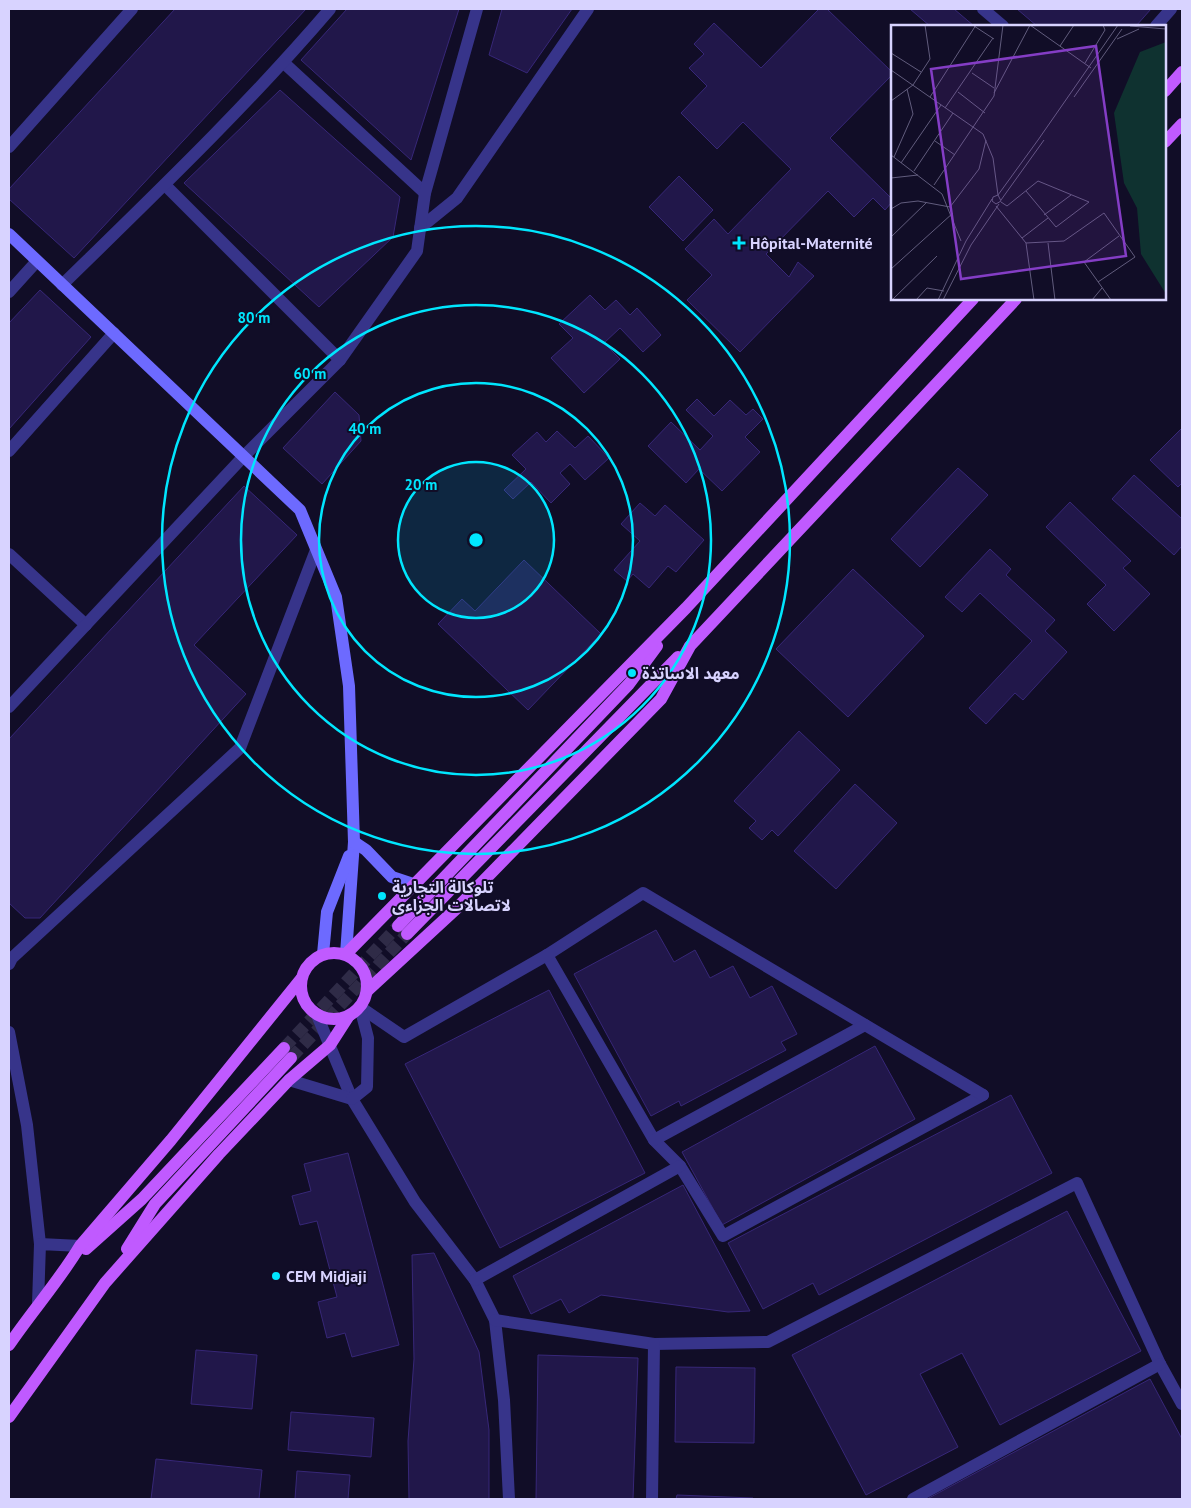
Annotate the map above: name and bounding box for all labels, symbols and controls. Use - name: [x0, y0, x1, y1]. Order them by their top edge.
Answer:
- inset map: [891, 25, 1166, 300]
- place label: Hôpital-Maternité: [750, 233, 873, 253]
- marker: Hôpital-Maternité: [732, 236, 746, 250]
- text: 80 m: [238, 308, 270, 327]
- text: 60 m: [294, 364, 326, 383]
- text: 40 m: [349, 419, 381, 438]
- text: 20 m: [405, 475, 437, 494]
- centre of rings: [467, 531, 485, 549]
- place label: معهد الاساتذة: [642, 663, 740, 683]
- marker: معهد الاساتذة: [626, 667, 638, 679]
- place label: تلوكالة التجارية لاتصالات الجزاءى: [392, 877, 511, 915]
- marker: تلوكالة التجارية لاتصالات الجزاءى: [376, 890, 388, 902]
- place label: CEM Midjaji: [286, 1266, 367, 1286]
- marker: CEM Midjaji: [270, 1270, 282, 1282]

